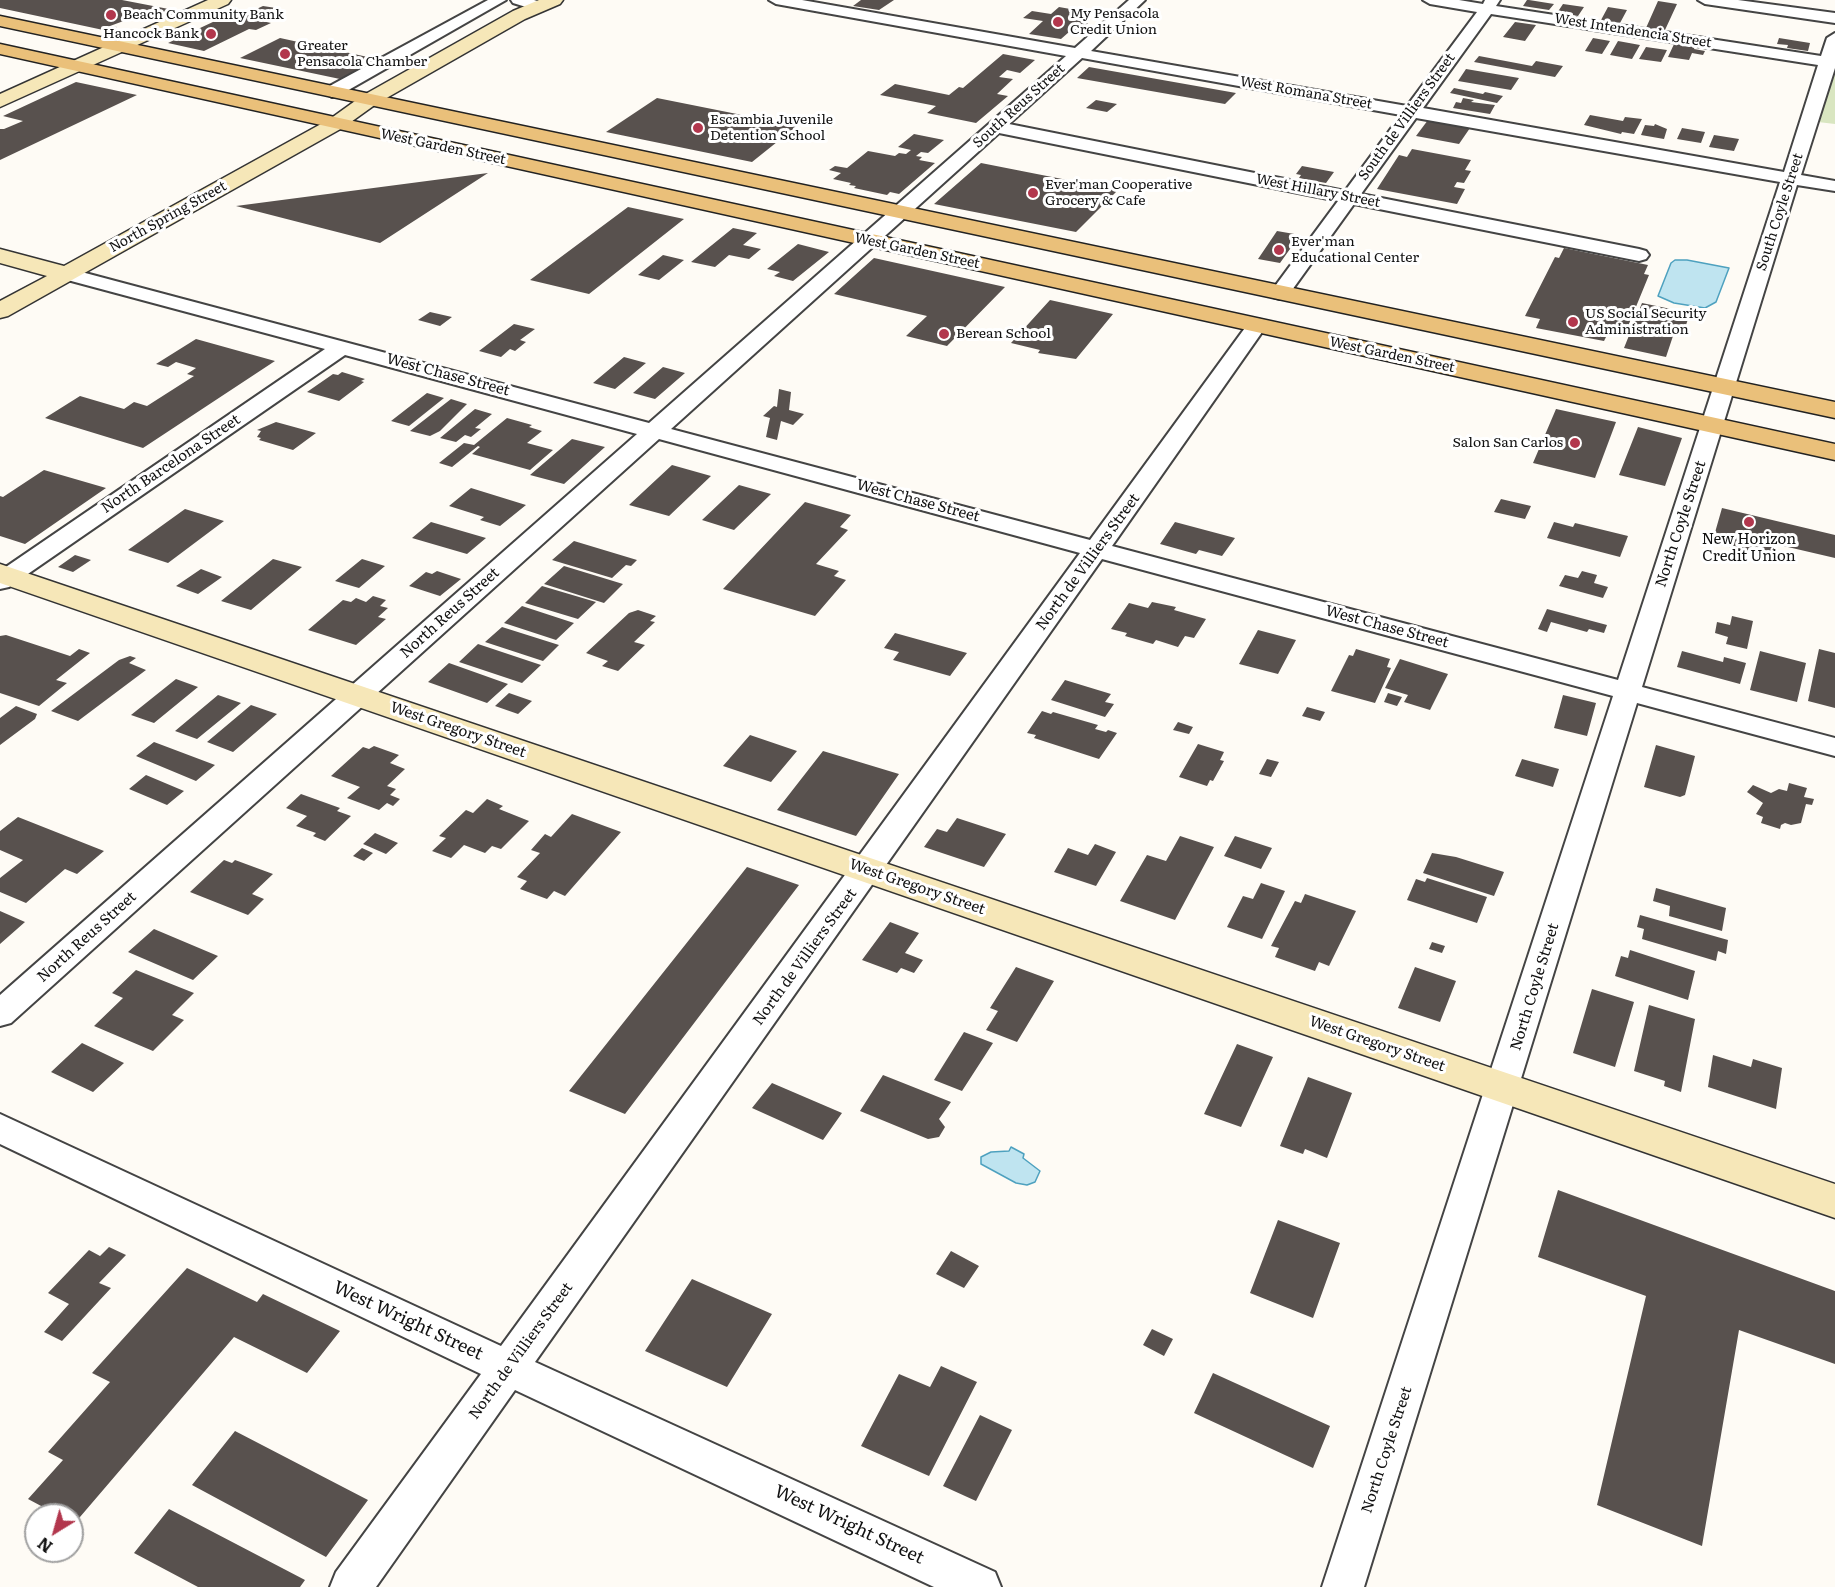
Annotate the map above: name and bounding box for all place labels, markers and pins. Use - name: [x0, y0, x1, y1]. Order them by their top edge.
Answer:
- place label: My Pensacola Credit Union: [1070, 6, 1159, 38]
- place label: Beach Community Bank: [123, 7, 284, 23]
- marker: Beach Community Bank: [104, 8, 118, 22]
- marker: My Pensacola Credit Union: [1051, 15, 1065, 29]
- place label: Hancock Bank: [103, 26, 199, 42]
- marker: Hancock Bank: [204, 27, 218, 41]
- place label: Greater Pensacola Chamber: [297, 38, 427, 70]
- marker: Greater Pensacola Chamber: [278, 47, 292, 61]
- place label: Escambia Juvenile Detention School: [710, 112, 833, 144]
- marker: Escambia Juvenile Detention School: [691, 121, 705, 135]
- place label: Ever'man Cooperative Grocery & Cafe: [1045, 177, 1192, 210]
- marker: Ever'man Cooperative Grocery & Cafe: [1026, 186, 1040, 200]
- place label: Ever'man Educational Center: [1291, 234, 1419, 266]
- marker: Ever'man Educational Center: [1272, 243, 1286, 257]
- place label: US Social Security Administration: [1585, 306, 1707, 338]
- marker: US Social Security Administration: [1566, 315, 1580, 329]
- place label: Berean School: [956, 326, 1051, 342]
- marker: Berean School: [937, 327, 951, 341]
- place label: Salon San Carlos: [1453, 435, 1563, 451]
- marker: Salon San Carlos: [1568, 436, 1582, 450]
- marker: New Horizon Credit Union: [1742, 515, 1756, 529]
- place label: New Horizon Credit Union: [1702, 531, 1796, 566]

